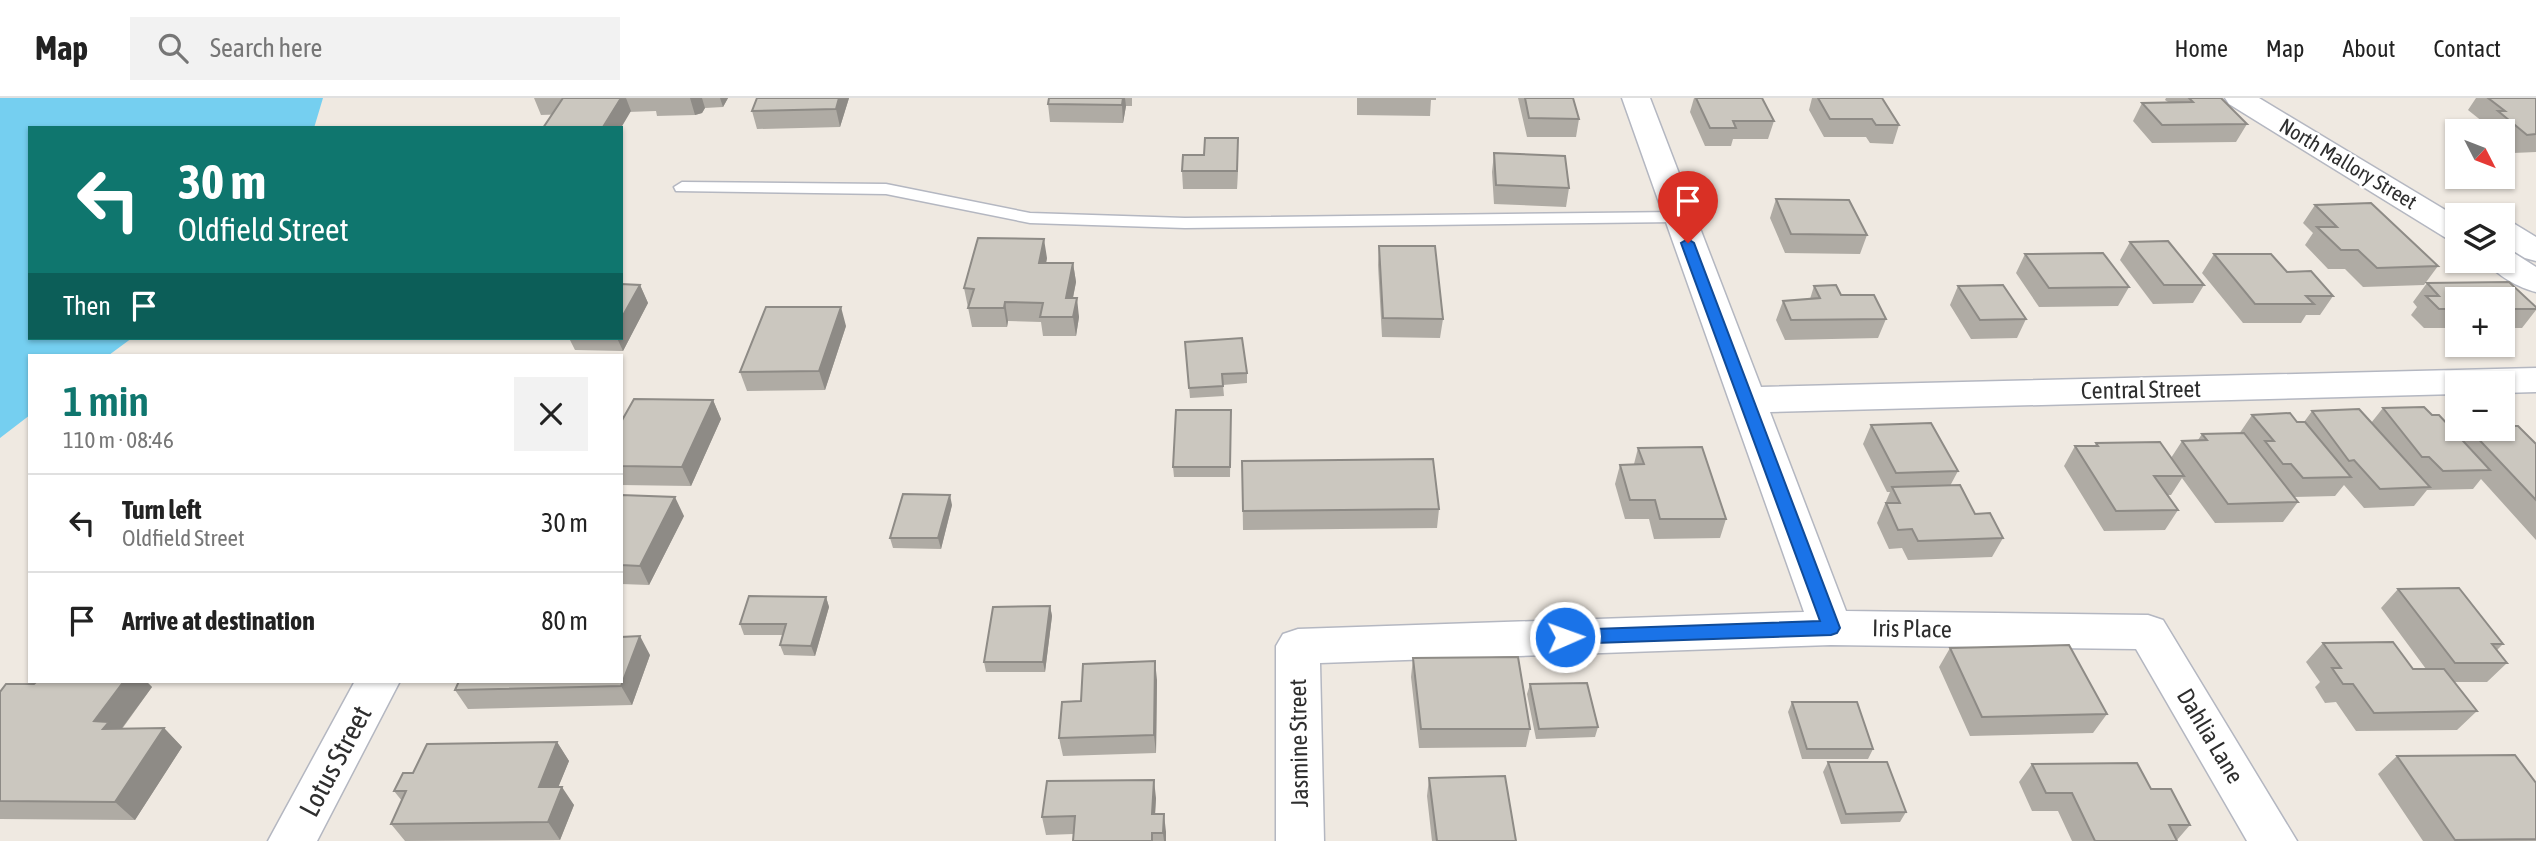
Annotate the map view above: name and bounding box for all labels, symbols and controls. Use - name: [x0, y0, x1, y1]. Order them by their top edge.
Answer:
- search box: [130, 17, 620, 80]
- text: Map: [35, 29, 88, 67]
- icon: search: [154, 29, 192, 67]
- text: Search here: [210, 33, 322, 63]
- text: Home: [2174, 35, 2228, 62]
- text: Map: [2266, 35, 2304, 62]
- text: About: [2342, 35, 2395, 62]
- text: Contact: [2433, 35, 2501, 62]
- street label: North Mallory Street: [2276, 113, 2421, 214]
- north arrow: [2445, 119, 2515, 189]
- map controls: [2445, 119, 2515, 441]
- text: 30 m: [178, 153, 266, 209]
- icon: left: [63, 154, 154, 245]
- pin: [1658, 171, 1718, 243]
- icon: arrive: [1669, 182, 1707, 220]
- button: layers: [2445, 203, 2515, 273]
- text: Oldfield Street: [178, 211, 349, 248]
- icon: arrive: [125, 287, 163, 325]
- button: +: [2445, 287, 2515, 357]
- text: Then: [63, 291, 111, 321]
- button: −: [2445, 371, 2515, 441]
- street label: Central Street: [2081, 375, 2201, 404]
- text: 1 min: [63, 377, 149, 425]
- button: close: [514, 377, 588, 451]
- text: 110 m · 08:46: [63, 427, 174, 453]
- text: Turn left: [122, 495, 202, 525]
- icon: left: [63, 504, 101, 542]
- text: 30 m: [541, 508, 588, 538]
- text: Oldfield Street: [122, 525, 245, 551]
- position arrow: [1528, 600, 1602, 674]
- icon: arrive: [63, 602, 101, 640]
- text: Arrive at destination: [122, 606, 315, 636]
- text: 80 m: [541, 606, 588, 636]
- street label: Iris Place: [1872, 614, 1952, 643]
- street label: Jasmine Street: [1284, 678, 1313, 808]
- street label: Dahlia Lane: [2172, 684, 2249, 788]
- street label: Lotus Street: [293, 700, 377, 822]

